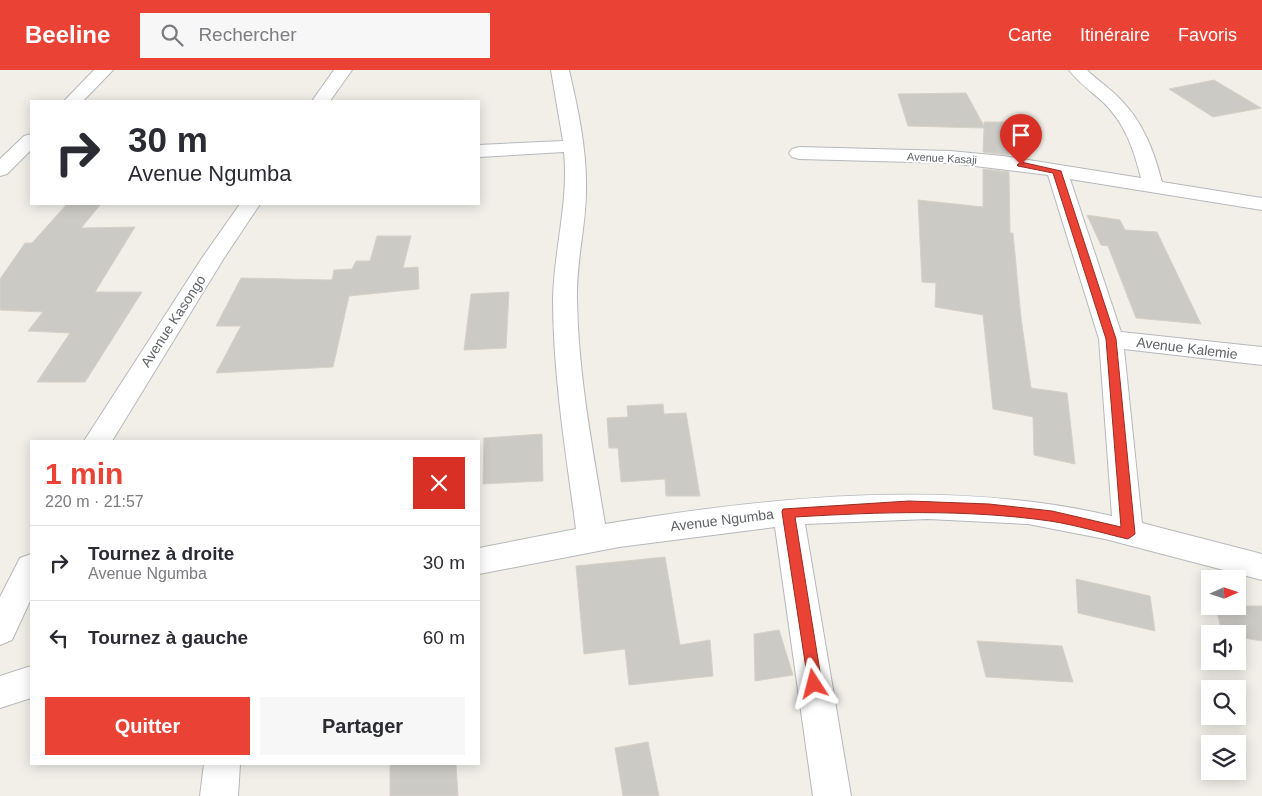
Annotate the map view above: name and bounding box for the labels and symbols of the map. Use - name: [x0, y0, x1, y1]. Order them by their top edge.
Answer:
- pin: [1000, 114, 1042, 165]
- street label: Avenue Kasaji: [907, 150, 977, 166]
- street label: Avenue Kasongo: [137, 272, 209, 370]
- street label: Avenue Kalemie: [1136, 334, 1239, 362]
- street label: Avenue Ngumba: [669, 506, 775, 534]
- north arrow: [1201, 570, 1246, 615]
- position arrow: [787, 657, 839, 709]

